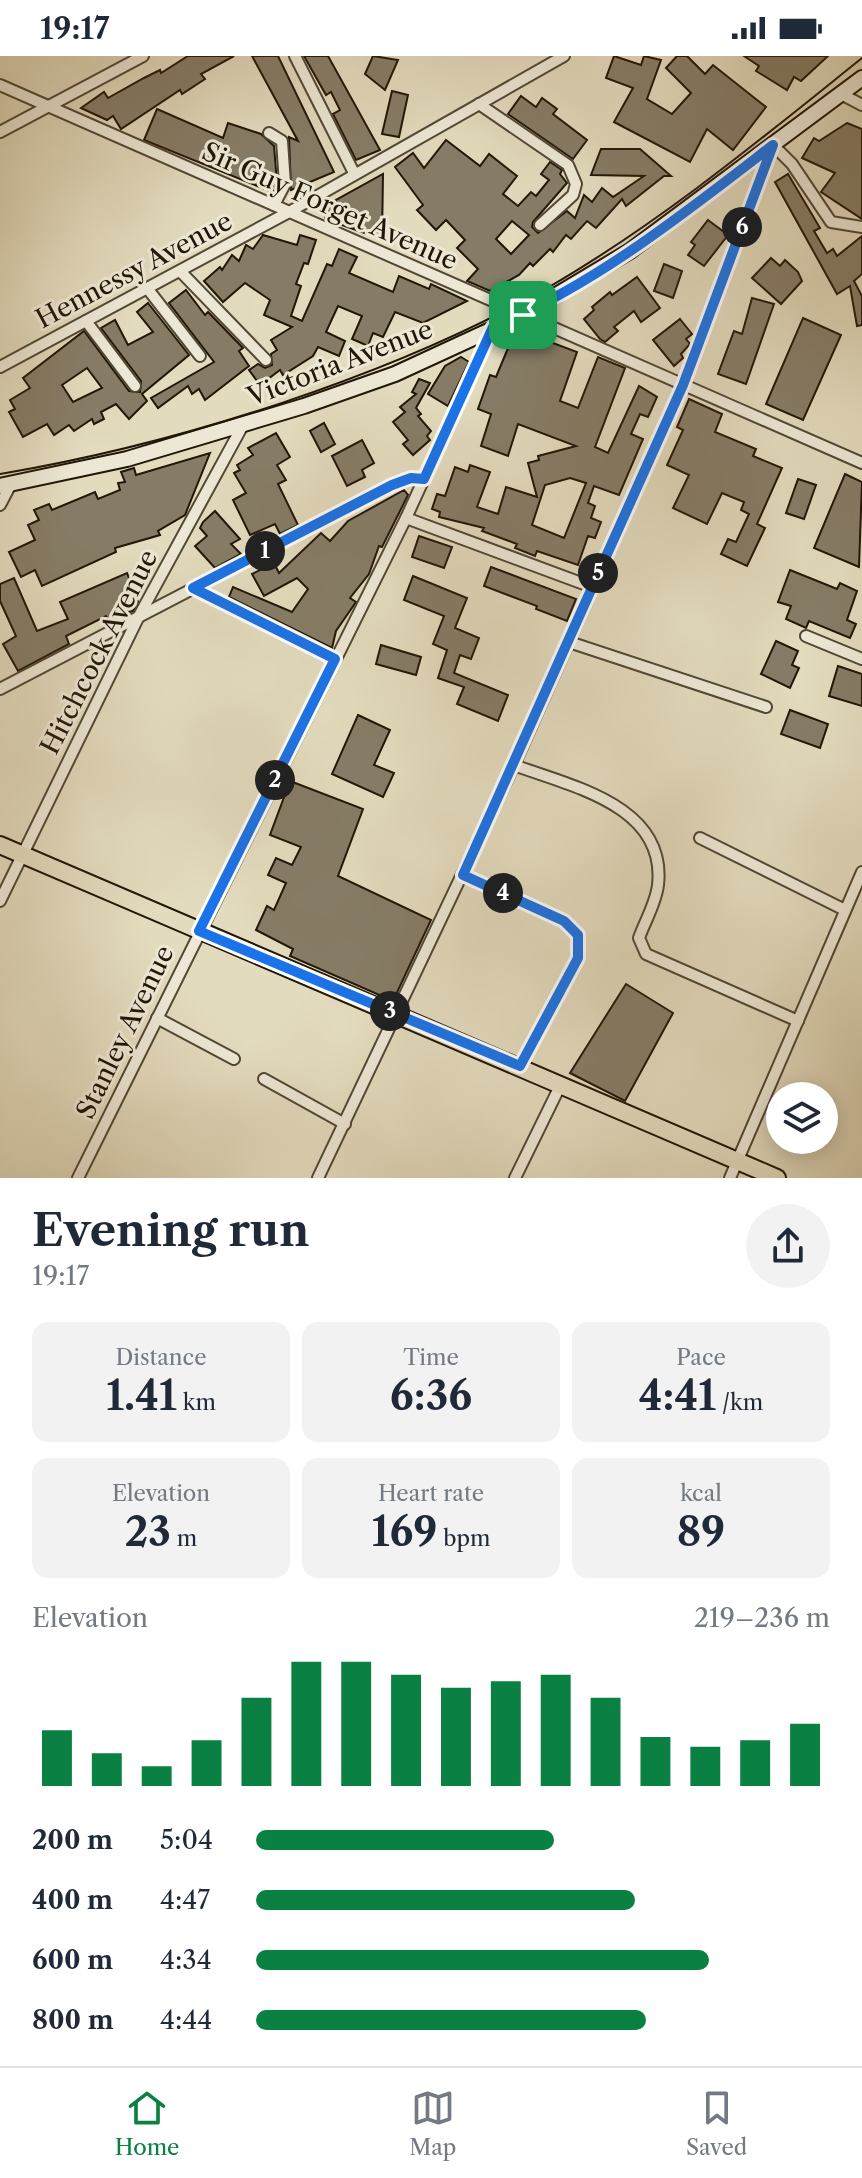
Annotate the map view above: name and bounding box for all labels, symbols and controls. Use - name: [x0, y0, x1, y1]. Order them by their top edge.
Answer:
- text: 19:17: [40, 10, 109, 47]
- street label: Sir Guy Forget Avenue: [197, 135, 463, 277]
- street label: Hennessy Avenue: [30, 205, 238, 335]
- pin: 6: [722, 207, 762, 247]
- text: 6: [735, 213, 749, 240]
- pin: [489, 281, 557, 349]
- icon: arrive: [501, 293, 545, 337]
- street label: Victoria Avenue: [242, 313, 437, 413]
- pin: 1: [245, 531, 285, 571]
- text: 1: [260, 537, 270, 564]
- street label: Hitchcock Avenue: [34, 544, 164, 760]
- pin: 5: [578, 553, 618, 593]
- text: 5: [592, 559, 604, 586]
- pin: 2: [255, 760, 295, 800]
- text: 2: [269, 766, 282, 793]
- pin: 4: [483, 873, 523, 913]
- text: 4: [496, 879, 510, 906]
- street label: Stanley Avenue: [69, 940, 181, 1124]
- pin: 3: [370, 991, 410, 1031]
- text: 3: [384, 997, 396, 1024]
- map controls: [766, 1082, 838, 1154]
- button: layers: [766, 1082, 838, 1154]
- text: Evening run: [32, 1203, 309, 1257]
- button: share: [746, 1204, 830, 1288]
- text: 19:17: [32, 1260, 89, 1292]
- text: Distance: [115, 1344, 207, 1371]
- text: Time: [403, 1344, 459, 1371]
- text: Pace: [676, 1344, 726, 1371]
- text: 1.41: [106, 1371, 177, 1420]
- text: 6:36: [390, 1371, 472, 1420]
- text: 4:41: [639, 1371, 716, 1420]
- text: km: [177, 1389, 216, 1416]
- text: /km: [716, 1389, 763, 1416]
- text: Elevation: [112, 1480, 210, 1507]
- text: Heart rate: [378, 1480, 484, 1507]
- text: kcal: [680, 1480, 722, 1507]
- text: 23: [125, 1507, 171, 1556]
- text: 169: [372, 1507, 437, 1556]
- text: 89: [677, 1507, 725, 1556]
- text: m: [171, 1525, 197, 1552]
- text: bpm: [437, 1525, 490, 1552]
- text: Elevation: [32, 1602, 148, 1634]
- text: 219–236 m: [694, 1602, 830, 1634]
- text: 200 m: [32, 1824, 113, 1856]
- text: 5:04: [160, 1824, 213, 1856]
- text: 400 m: [32, 1884, 113, 1916]
- text: 4:47: [160, 1884, 210, 1916]
- text: 600 m: [32, 1944, 113, 1976]
- text: 4:34: [160, 1944, 212, 1976]
- text: 800 m: [32, 2004, 114, 2036]
- text: 4:44: [160, 2004, 212, 2036]
- tab: Home: [115, 2086, 179, 2161]
- tab: Map: [409, 2086, 456, 2161]
- tab: Saved: [686, 2086, 747, 2161]

